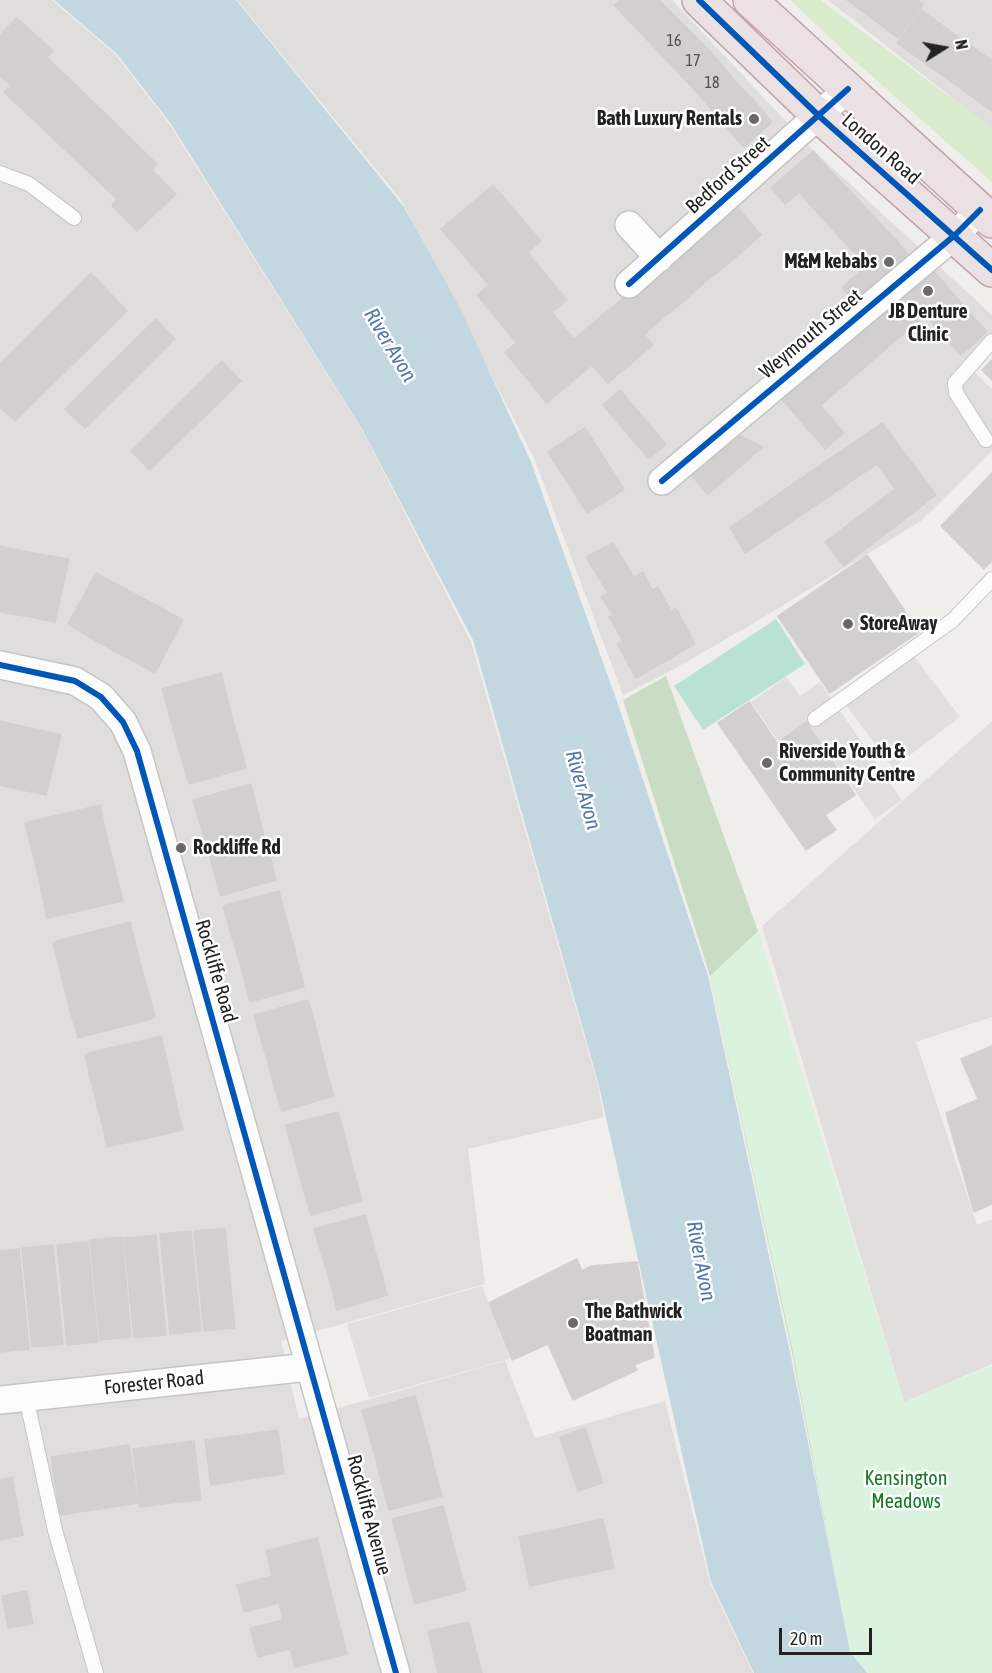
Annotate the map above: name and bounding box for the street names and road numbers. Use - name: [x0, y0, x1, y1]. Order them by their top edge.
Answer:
- street label: London Road: [837, 108, 925, 190]
- street label: Bedford Street: [681, 131, 775, 219]
- street label: Weymouth Street: [755, 284, 867, 384]
- street label: Rockliffe Road: [190, 917, 242, 1025]
- street label: Forester Road: [103, 1366, 205, 1400]
- street label: Rockliffe Avenue: [341, 1452, 397, 1578]

